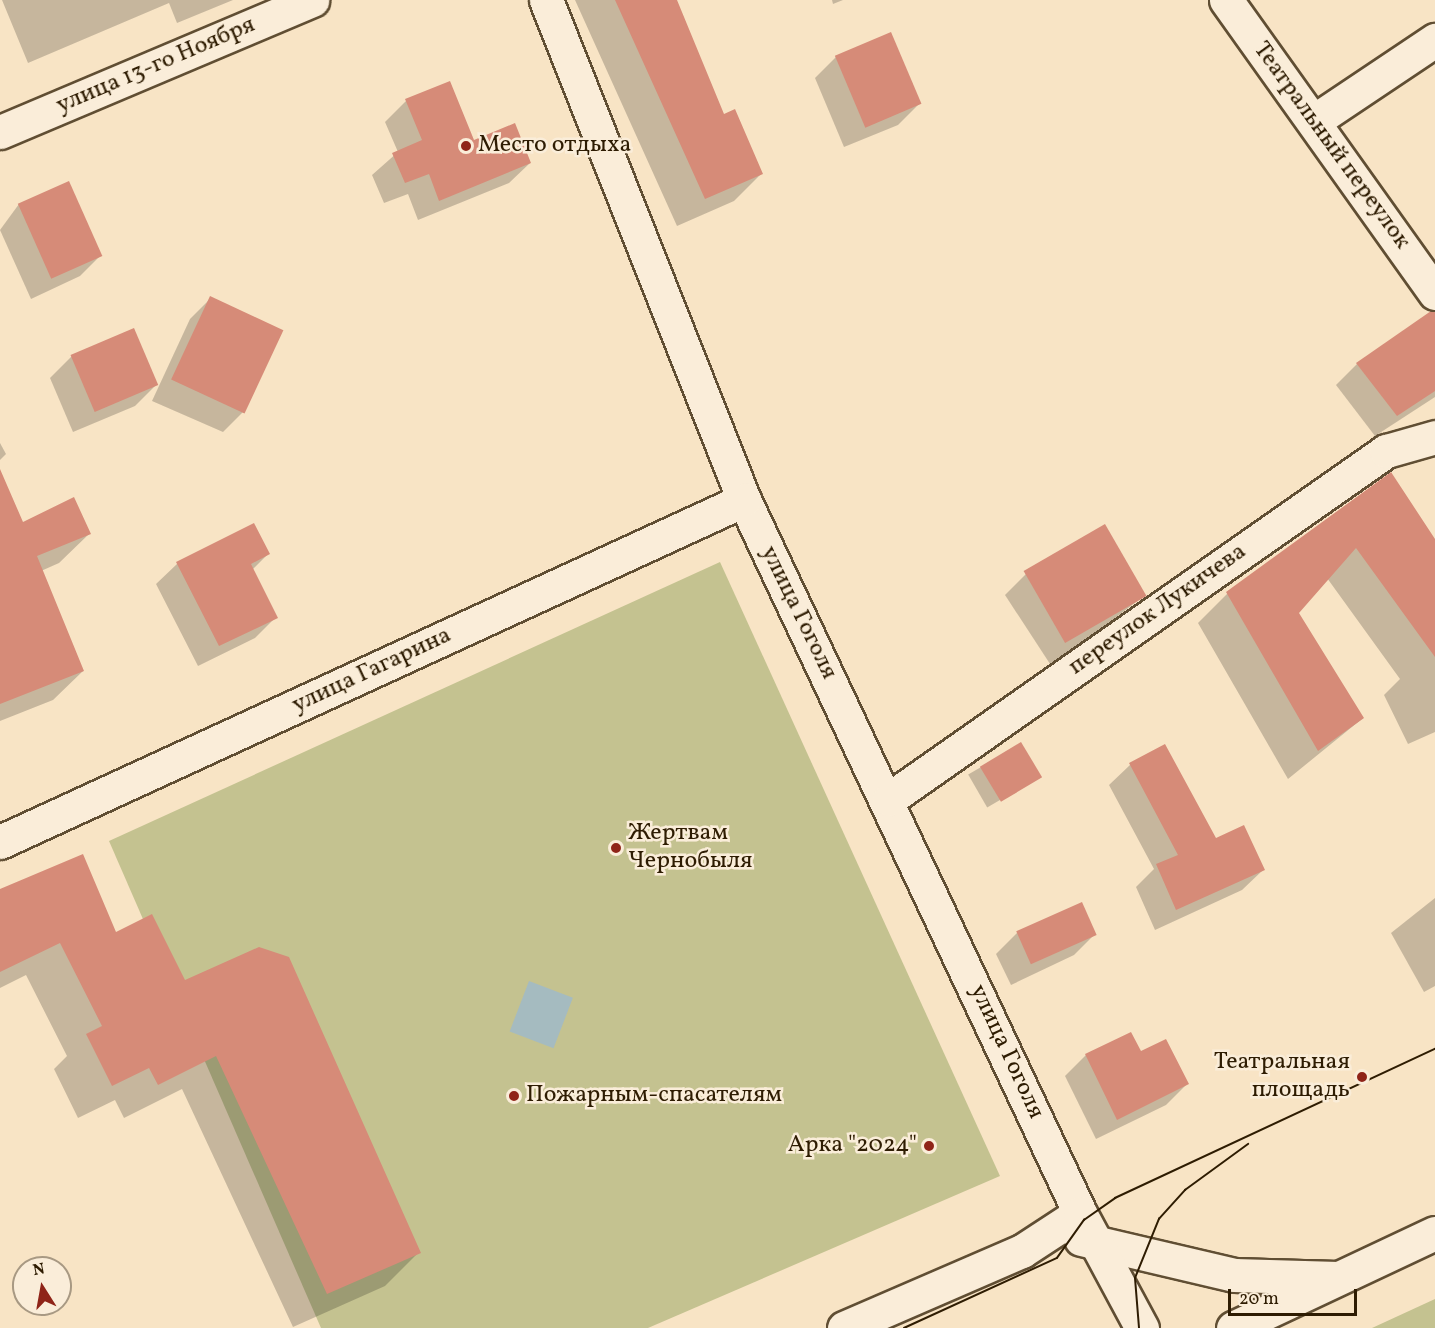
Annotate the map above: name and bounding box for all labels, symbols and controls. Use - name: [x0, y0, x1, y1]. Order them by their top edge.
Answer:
- street label: улица 13-го Ноября: [52, 11, 260, 121]
- street label: Театральный переулок: [1246, 37, 1416, 255]
- place label: Место отдыха: [478, 132, 631, 160]
- marker: Место отдыха: [459, 139, 473, 153]
- street label: переулок Лукичева: [1064, 538, 1252, 682]
- street label: улица Гоголя: [753, 542, 843, 684]
- street label: улица Гагарина: [288, 622, 456, 720]
- place label: Жертвам Чернобыля: [628, 820, 753, 876]
- marker: Жертвам Чернобыля: [609, 841, 623, 855]
- street label: улица Гоголя: [962, 980, 1050, 1124]
- place label: Театральная площадь: [1214, 1049, 1350, 1105]
- marker: Театральная площадь: [1355, 1070, 1369, 1084]
- place label: Пожарным-спасателям: [526, 1082, 782, 1110]
- marker: Пожарным-спасателям: [507, 1089, 521, 1103]
- place label: Арка "2024": [788, 1132, 917, 1160]
- marker: Арка "2024": [922, 1139, 936, 1153]
- north arrow: [12, 1256, 72, 1316]
- text: N: [31, 1258, 47, 1282]
- scale bar: [1231, 1277, 1360, 1315]
- text: 20 m: [1239, 1287, 1279, 1312]

